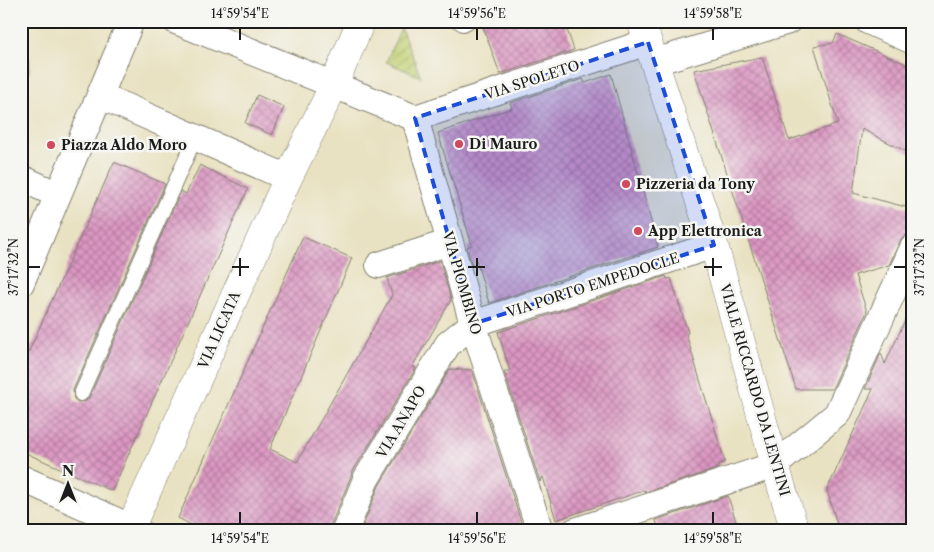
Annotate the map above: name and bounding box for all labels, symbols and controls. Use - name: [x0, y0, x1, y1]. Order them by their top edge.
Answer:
- text: 14°59'54"E: [211, 6, 269, 21]
- text: 14°59'56"E: [448, 6, 506, 21]
- text: 14°59'58"E: [684, 6, 742, 21]
- street label: VIA SPOLETO: [481, 56, 582, 104]
- place label: Di Mauro: [469, 135, 537, 153]
- place label: Piazza Aldo Moro: [61, 136, 187, 154]
- marker: Di Mauro: [453, 138, 465, 150]
- marker: Piazza Aldo Moro: [45, 139, 57, 151]
- place label: Pizzeria da Tony: [636, 175, 755, 193]
- marker: Pizzeria da Tony: [620, 178, 632, 190]
- place label: App Elettronica: [647, 222, 763, 240]
- marker: App Elettronica: [632, 225, 644, 237]
- street label: VIA PIOMBINO: [438, 228, 485, 337]
- text: 37°17'32"N: [6, 238, 21, 296]
- text: 37°17'32"N: [912, 238, 927, 296]
- street label: VIA PORTO EMPEDOCLE: [503, 249, 682, 322]
- street label: VIALE RICCARDO DA LENTINI: [716, 281, 794, 498]
- street label: VIA LICATA: [193, 288, 244, 373]
- street label: VIA ANAPO: [372, 382, 430, 462]
- north arrow: [42, 460, 92, 510]
- text: N: [62, 462, 74, 480]
- text: 14°59'54"E: [211, 531, 269, 546]
- text: 14°59'56"E: [448, 531, 506, 546]
- text: 14°59'58"E: [684, 531, 742, 546]

